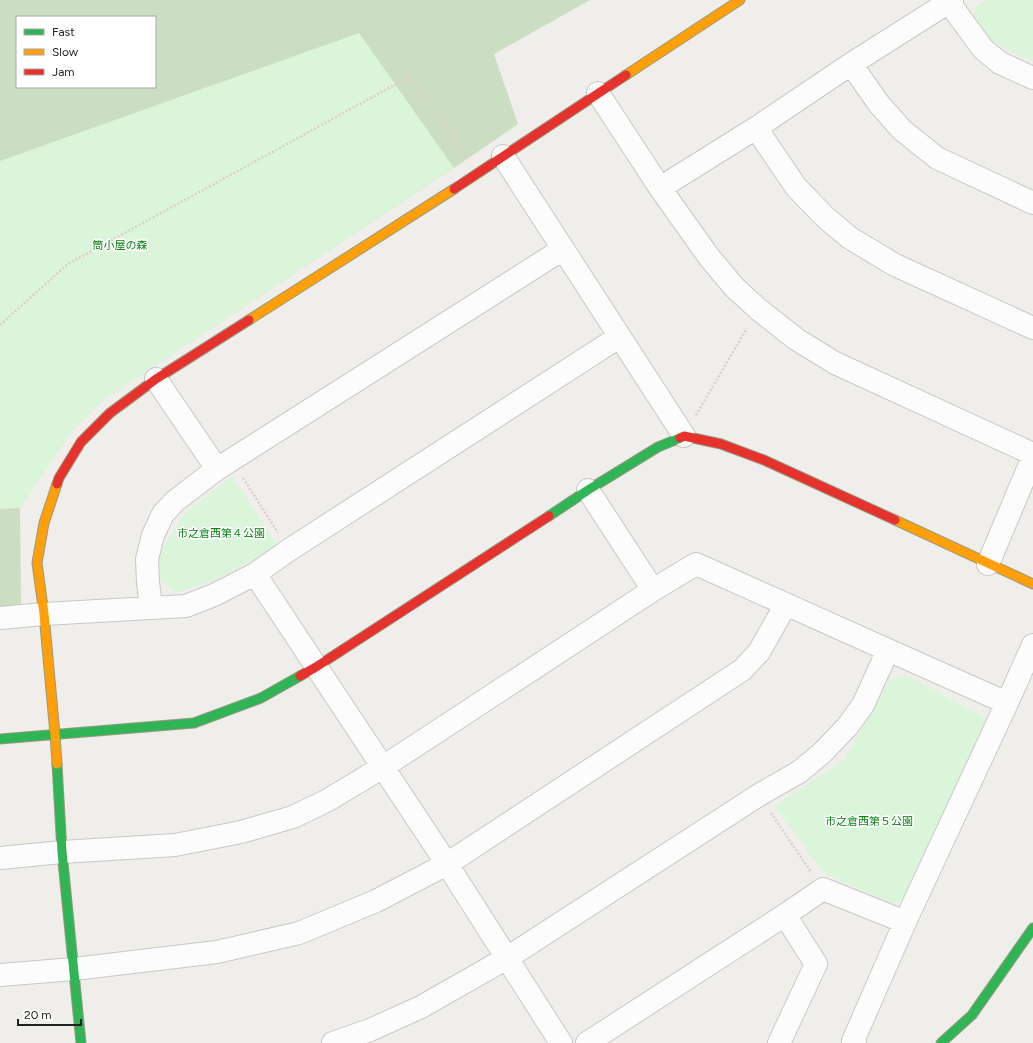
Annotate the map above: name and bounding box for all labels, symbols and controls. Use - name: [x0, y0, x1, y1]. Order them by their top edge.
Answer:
- legend: [16, 16, 156, 88]
- text: Fast: [52, 25, 75, 39]
- text: Slow: [52, 45, 79, 59]
- text: Jam: [52, 65, 75, 79]
- park label: 筒小屋の森: [93, 239, 148, 252]
- park label: 市之倉西第４公園: [177, 527, 265, 540]
- park label: 市之倉西第５公園: [825, 815, 913, 828]
- scale bar: [18, 1001, 81, 1027]
- text: 20 m: [24, 1008, 52, 1022]

